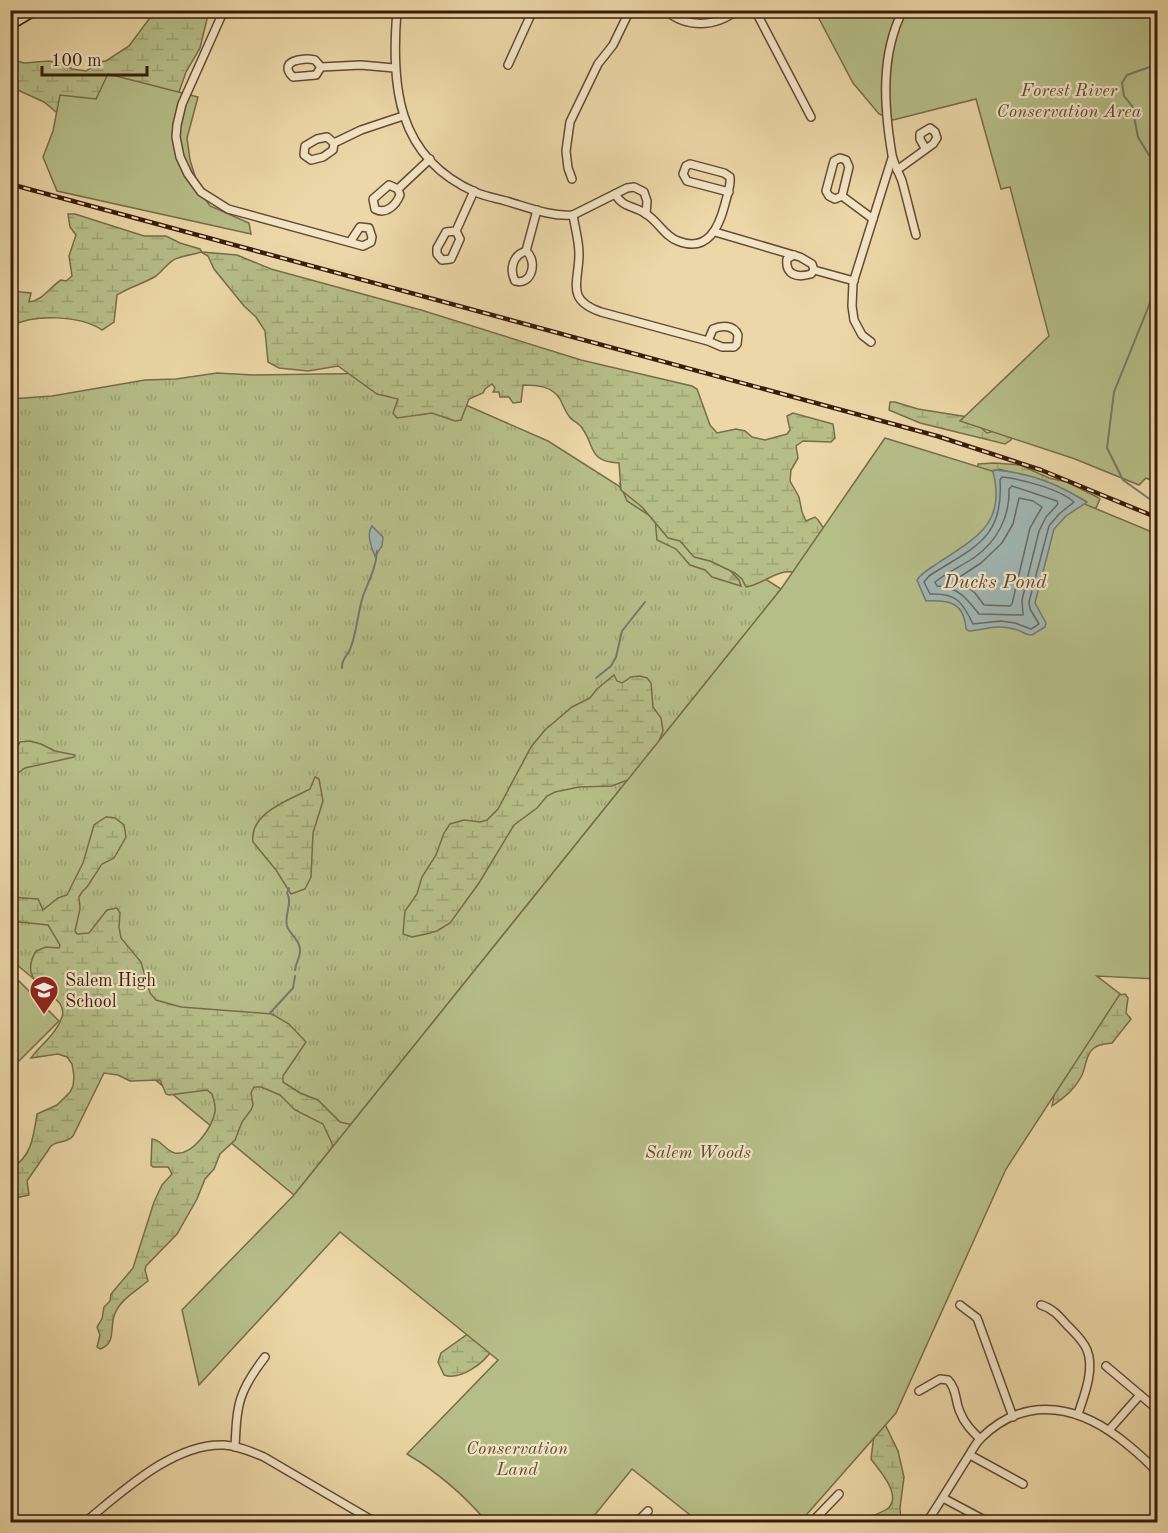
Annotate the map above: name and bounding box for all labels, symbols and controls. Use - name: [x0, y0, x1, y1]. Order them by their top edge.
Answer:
- scale bar: [42, 39, 147, 77]
- text: 100 m: [51, 52, 102, 70]
- park label: Forest River Conservation Area: [997, 82, 1142, 121]
- water label: Ducks Pond: [942, 573, 1047, 593]
- place label: Salem High School: [65, 972, 156, 1011]
- school or university icon: Salem High School: [28, 974, 60, 1016]
- park label: Salem Woods: [645, 1144, 751, 1162]
- park label: Conservation Land: [466, 1440, 568, 1479]

